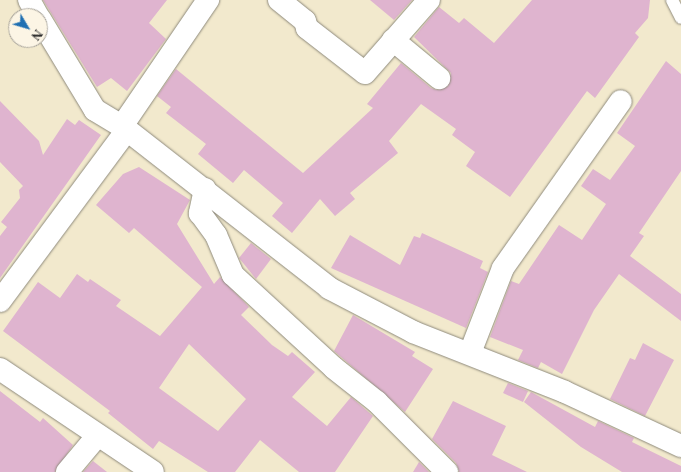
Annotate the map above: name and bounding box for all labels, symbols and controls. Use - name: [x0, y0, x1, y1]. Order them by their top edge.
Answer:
- north arrow: [8, 8, 48, 48]
- text: N: [28, 27, 45, 43]

